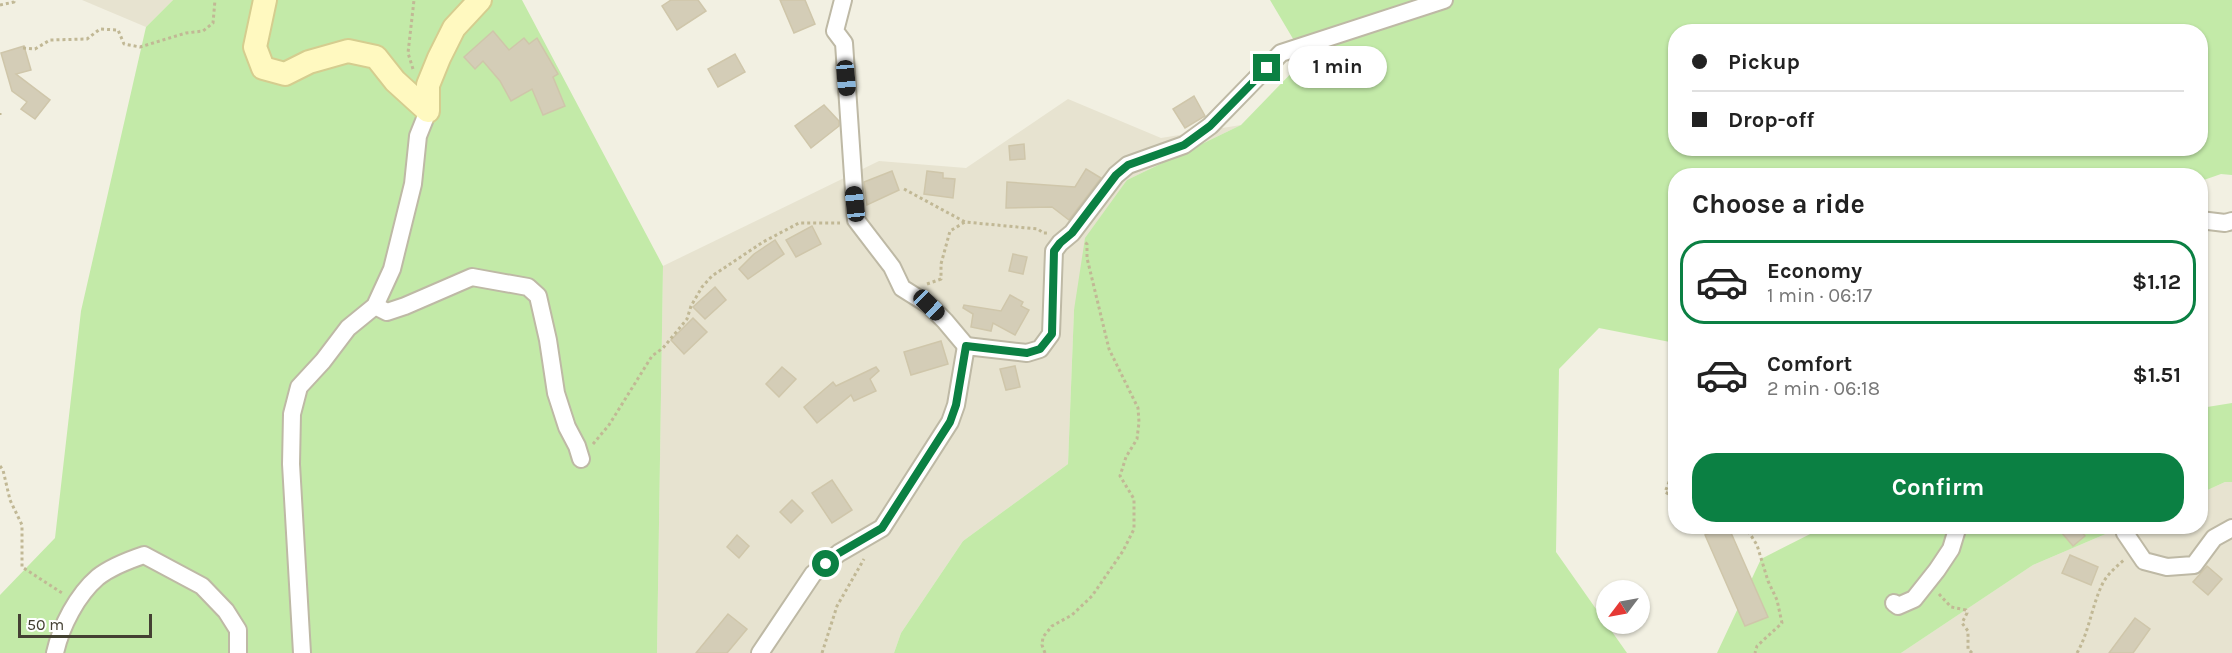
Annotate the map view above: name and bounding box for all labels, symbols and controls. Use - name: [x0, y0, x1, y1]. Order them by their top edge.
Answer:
- callout: 1 min: [1288, 47, 1387, 89]
- text: Pickup: [1728, 49, 1800, 75]
- route end: [1253, 54, 1280, 81]
- text: 1 min: [1312, 55, 1363, 78]
- car: [835, 59, 857, 97]
- text: Drop-off: [1728, 107, 1814, 133]
- car: [844, 185, 866, 223]
- text: Choose a ride: [1692, 188, 1865, 220]
- icon: car: [1695, 255, 1749, 309]
- text: Economy: [1767, 258, 1862, 284]
- text: $1.12: [2132, 269, 2181, 295]
- text: 1 min · 06:17: [1767, 284, 1872, 307]
- car: [910, 286, 948, 324]
- icon: car: [1695, 348, 1749, 402]
- text: Comfort: [1767, 351, 1852, 377]
- text: $1.51: [2133, 362, 2181, 388]
- text: 2 min · 06:18: [1767, 377, 1880, 400]
- button: Confirm: [1692, 453, 2184, 522]
- route start: [812, 550, 839, 577]
- north arrow: [1596, 580, 1650, 634]
- map controls: [1596, 580, 1650, 634]
- scale bar: [18, 611, 152, 638]
- text: 50 m: [27, 615, 64, 634]

